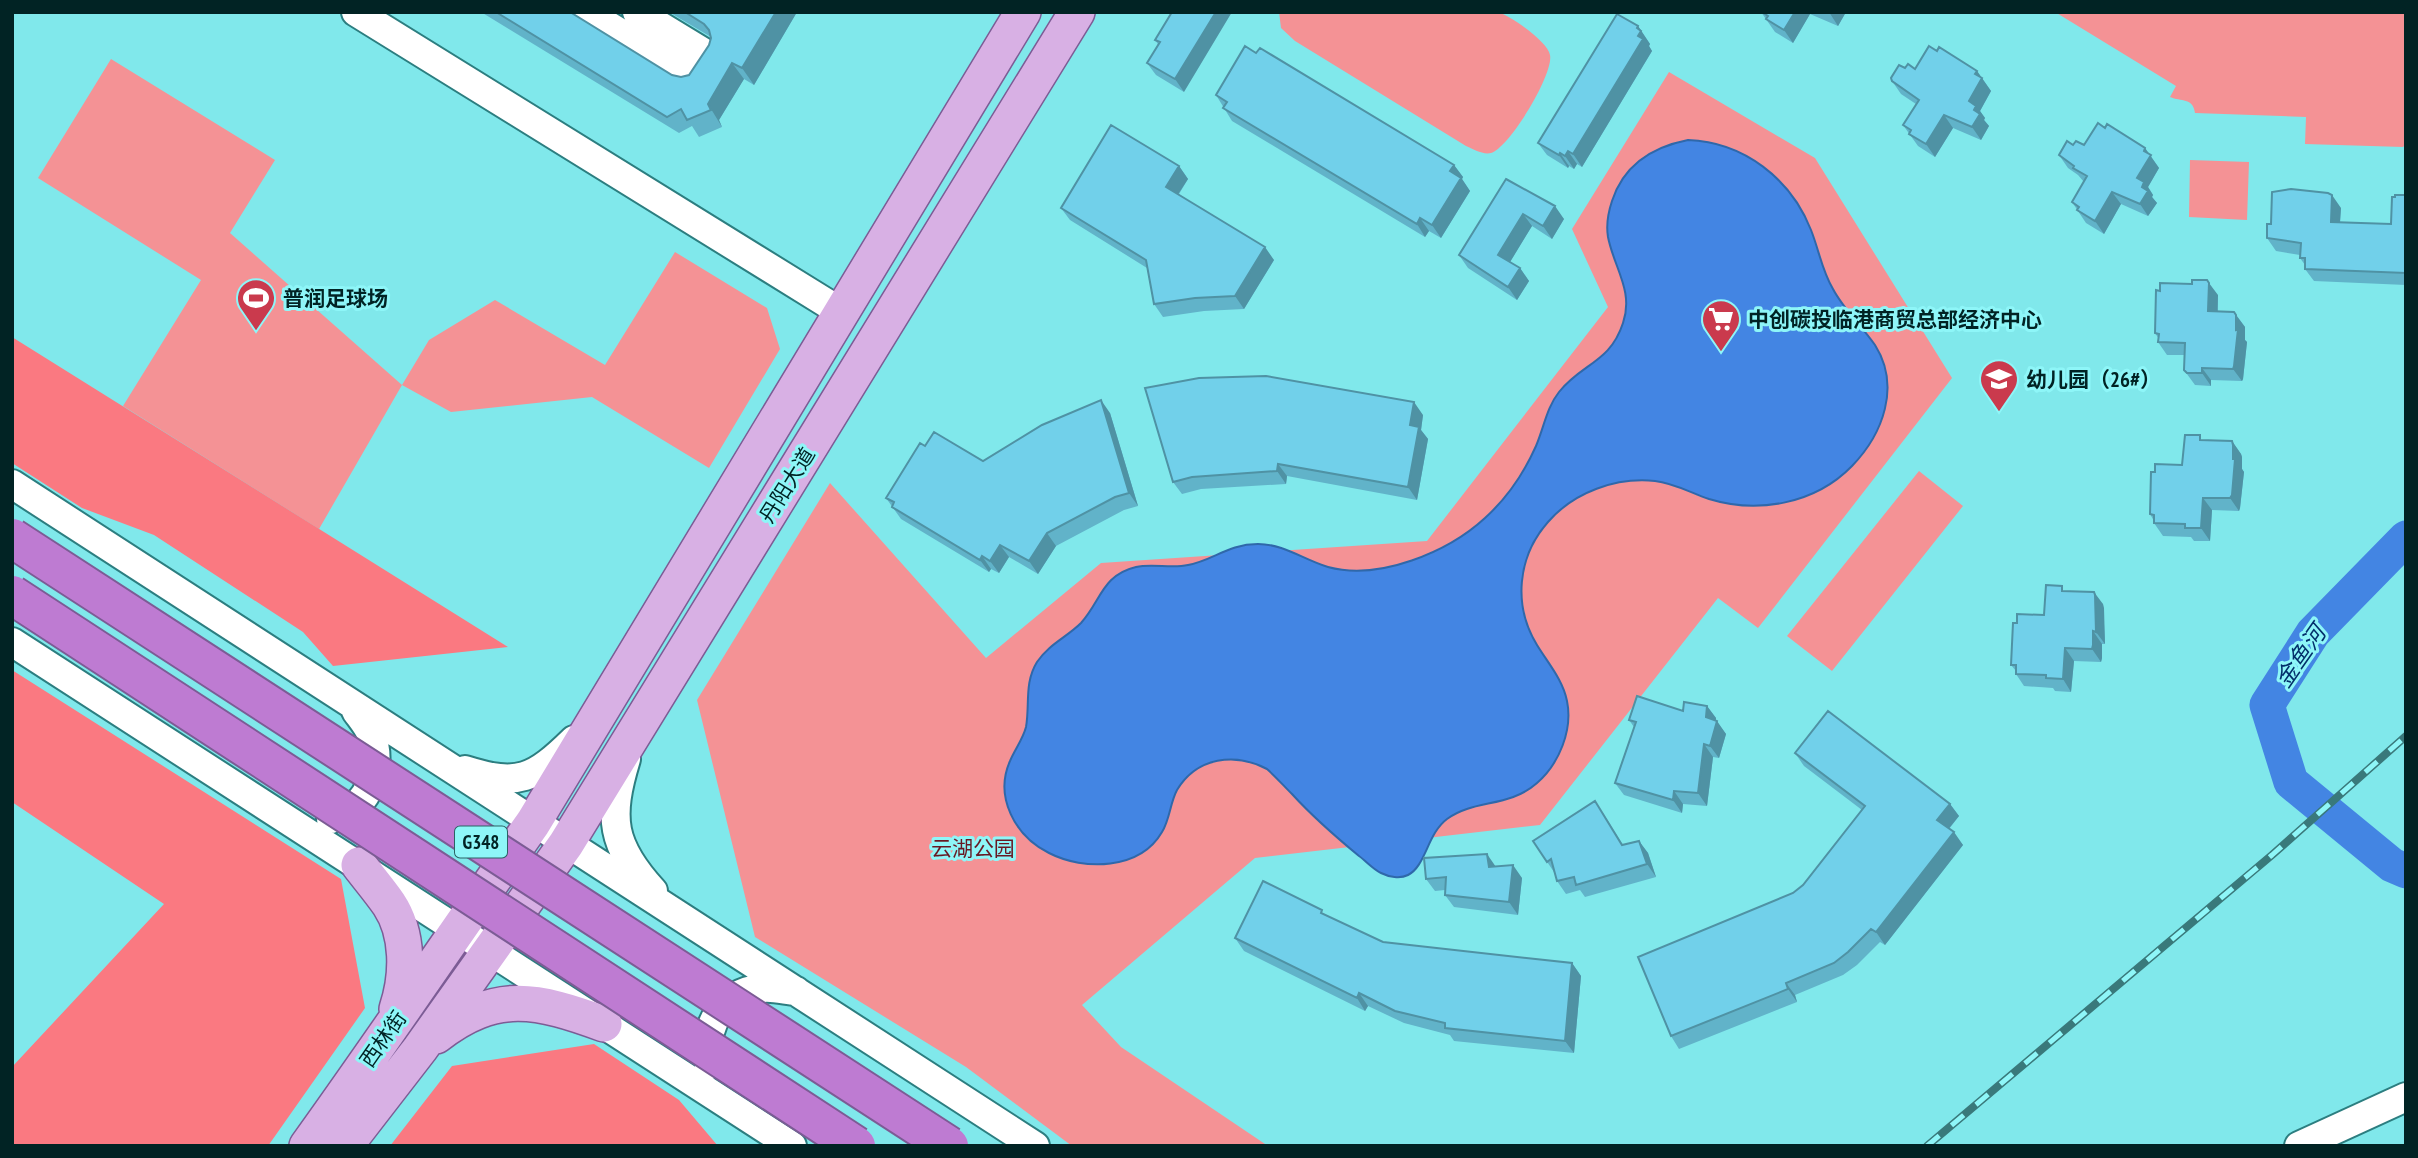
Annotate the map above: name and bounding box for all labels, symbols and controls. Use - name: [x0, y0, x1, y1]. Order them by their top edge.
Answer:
- sports icon: 普润足球场: [235, 277, 277, 332]
- place label: 普润足球场: [283, 285, 388, 312]
- supermarket icon: 中创碳投临港商贸总部经济中心: [1700, 298, 1742, 353]
- place label: 中创碳投临港商贸总部经济中心: [1748, 306, 2042, 333]
- school or university icon: 幼儿园（26#）: [1978, 358, 2020, 413]
- place label: 幼儿园（26#）: [2026, 366, 2161, 393]
- street label: 丹阳大道: [753, 442, 821, 528]
- water label: 金鱼河: [2268, 616, 2334, 693]
- road number: G348: [455, 827, 507, 858]
- park label: 云湖公园: [931, 835, 1015, 862]
- street label: 西林街: [354, 1005, 412, 1073]

